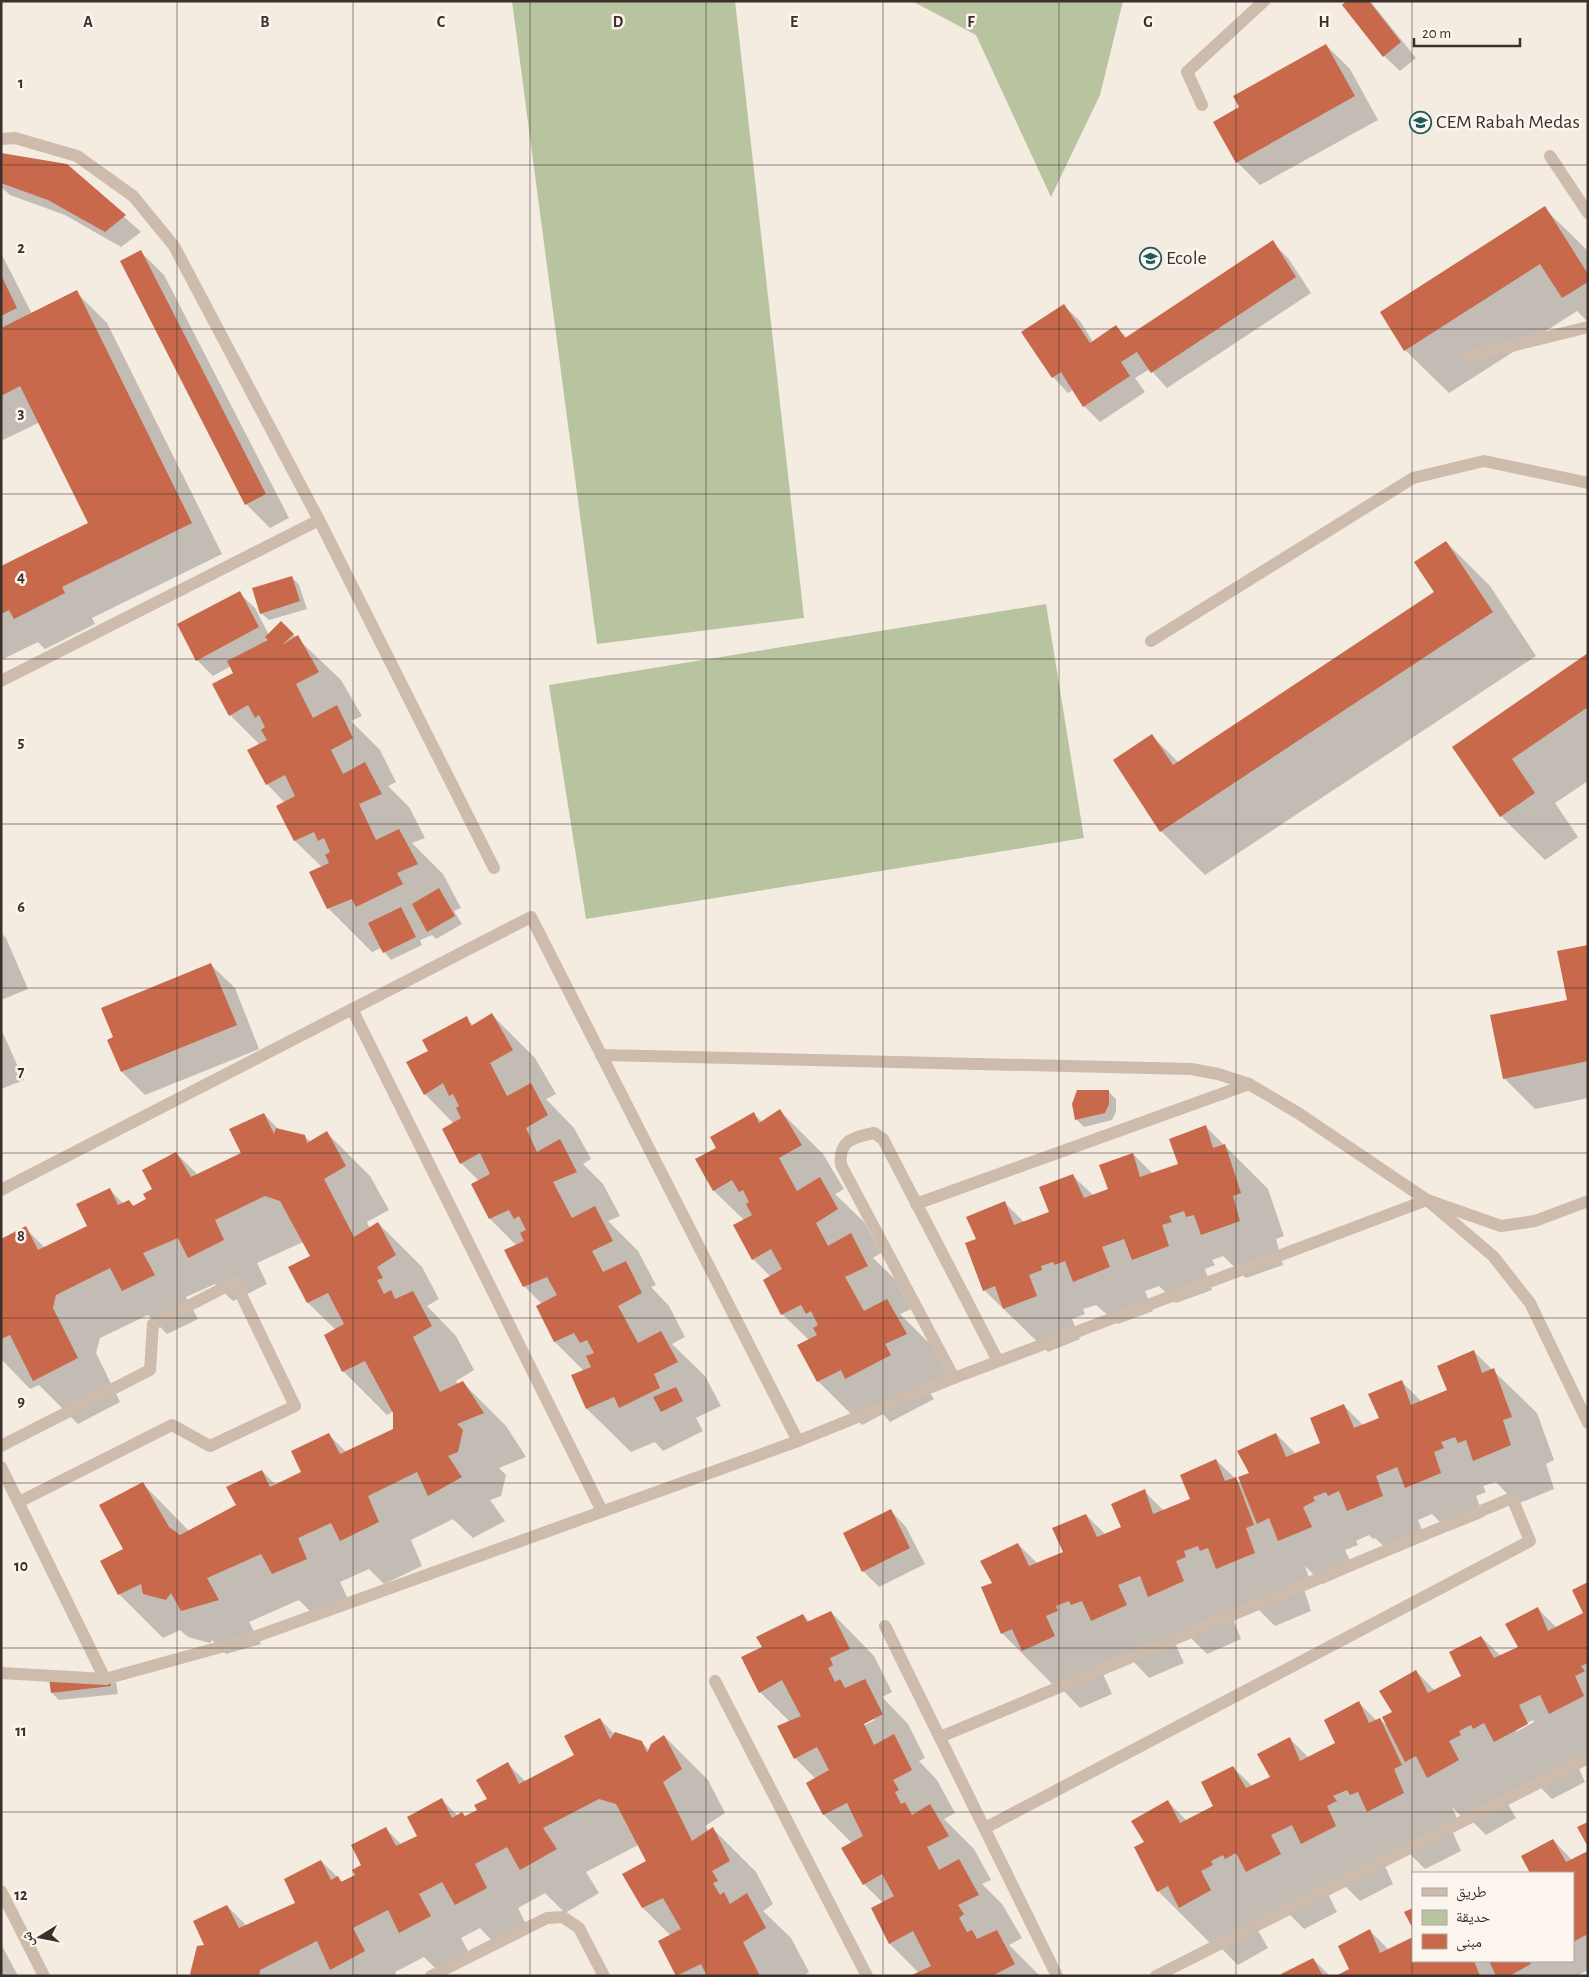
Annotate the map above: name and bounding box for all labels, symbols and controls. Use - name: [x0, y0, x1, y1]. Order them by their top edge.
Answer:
- text: A: [83, 14, 93, 30]
- text: B: [260, 14, 270, 30]
- text: C: [437, 14, 446, 30]
- text: D: [613, 14, 624, 30]
- text: E: [790, 14, 798, 30]
- text: F: [967, 14, 975, 30]
- text: G: [1143, 14, 1153, 30]
- text: H: [1318, 14, 1330, 30]
- scale bar: [1414, 15, 1520, 47]
- text: 20 m: [1422, 26, 1451, 41]
- text: 1: [18, 75, 24, 91]
- school or university icon: CEM Rabah Medas: [1408, 110, 1432, 134]
- place label: CEM Rabah Medas: [1436, 112, 1580, 132]
- text: 2: [17, 240, 25, 256]
- school or university icon: Ecole: [1138, 246, 1162, 270]
- place label: Ecole: [1166, 248, 1207, 268]
- text: 3: [18, 405, 25, 421]
- text: 4: [17, 569, 25, 585]
- text: 5: [18, 734, 25, 750]
- text: 6: [17, 899, 25, 915]
- text: 7: [18, 1064, 25, 1080]
- text: 8: [17, 1228, 25, 1244]
- text: 9: [17, 1393, 25, 1409]
- text: 10: [14, 1558, 28, 1574]
- text: 11: [15, 1723, 27, 1739]
- legend: [1412, 1872, 1574, 1962]
- text: طريق: [1456, 1885, 1487, 1902]
- text: 12: [14, 1887, 28, 1903]
- text: حديقة: [1456, 1910, 1491, 1925]
- north arrow: [15, 1912, 65, 1962]
- text: ش: [20, 1930, 37, 1948]
- text: مبنى: [1456, 1935, 1482, 1952]

